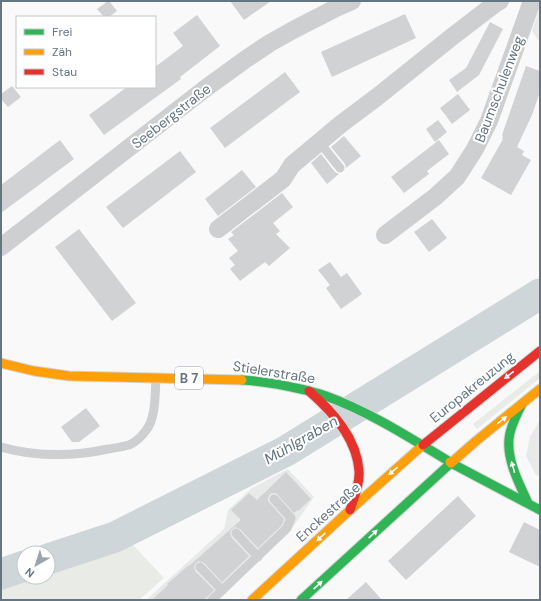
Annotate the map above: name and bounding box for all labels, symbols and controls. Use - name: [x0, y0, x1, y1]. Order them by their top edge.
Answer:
- legend: [16, 16, 156, 88]
- text: Frei: [52, 24, 72, 40]
- street label: Baumschulenweg: [470, 33, 528, 145]
- text: Zäh: [52, 44, 72, 60]
- text: Stau: [52, 64, 77, 80]
- street label: Seebergstraße: [128, 79, 214, 153]
- street label: Europakreuzung: [426, 347, 518, 427]
- street label: Stielerstraße: [232, 357, 317, 387]
- road number: B 7: [175, 367, 203, 389]
- one-way arrow: [504, 371, 515, 380]
- water label: Mühlgraben: [261, 411, 342, 469]
- one-way arrow: [497, 415, 508, 424]
- one-way arrow: [510, 461, 516, 473]
- one-way arrow: [388, 467, 399, 476]
- street label: Enckestraße: [292, 478, 364, 546]
- one-way arrow: [368, 529, 378, 538]
- one-way arrow: [316, 532, 326, 541]
- north arrow: [16, 545, 56, 585]
- text: N: [22, 565, 37, 581]
- one-way arrow: [312, 580, 323, 589]

